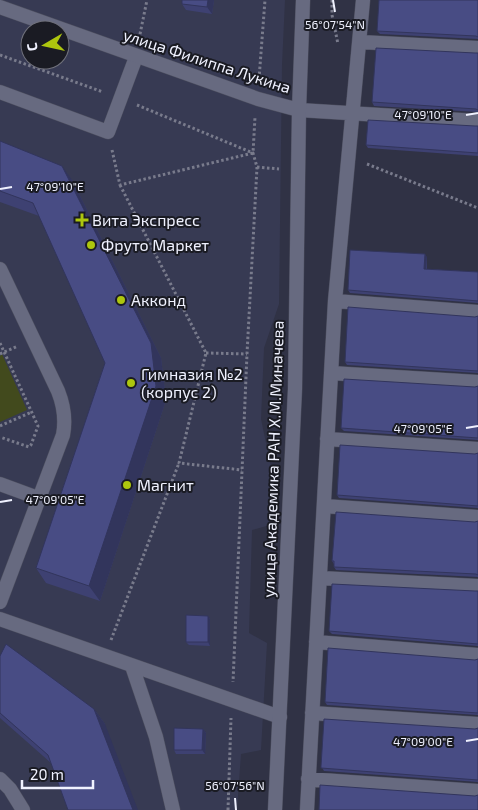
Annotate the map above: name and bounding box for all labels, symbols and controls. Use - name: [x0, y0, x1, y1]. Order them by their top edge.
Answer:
- text: 56°07'54"N: [305, 17, 365, 31]
- north arrow: [20, 20, 70, 70]
- street label: улица Филиппа Лукина: [121, 24, 293, 98]
- text: С: [23, 42, 41, 53]
- text: 47°09'10"E: [394, 107, 452, 121]
- text: 47°09'10"E: [26, 179, 84, 193]
- place label: Вита Экспресс: [92, 210, 200, 229]
- marker: Вита Экспресс: [76, 214, 88, 226]
- place label: Фруто Маркет: [101, 235, 209, 255]
- marker: Фруто Маркет: [85, 239, 97, 251]
- place label: Акконд: [131, 290, 186, 309]
- marker: Акконд: [115, 294, 127, 306]
- street label: улица Академика РАН Х.М.Миначева: [258, 320, 288, 598]
- place label: Гимназия №2 (корпус 2): [141, 364, 243, 402]
- marker: Гимназия №2 (корпус 2): [125, 377, 137, 389]
- text: 47°09'05"E: [393, 421, 453, 435]
- place label: Магнит: [137, 475, 194, 494]
- marker: Магнит: [121, 479, 133, 491]
- text: 47°09'05"E: [25, 492, 85, 506]
- text: 47°09'00"E: [393, 734, 453, 748]
- scale bar: [22, 758, 94, 790]
- text: 20 m: [30, 765, 64, 783]
- text: 56°07'56"N: [205, 778, 265, 792]

